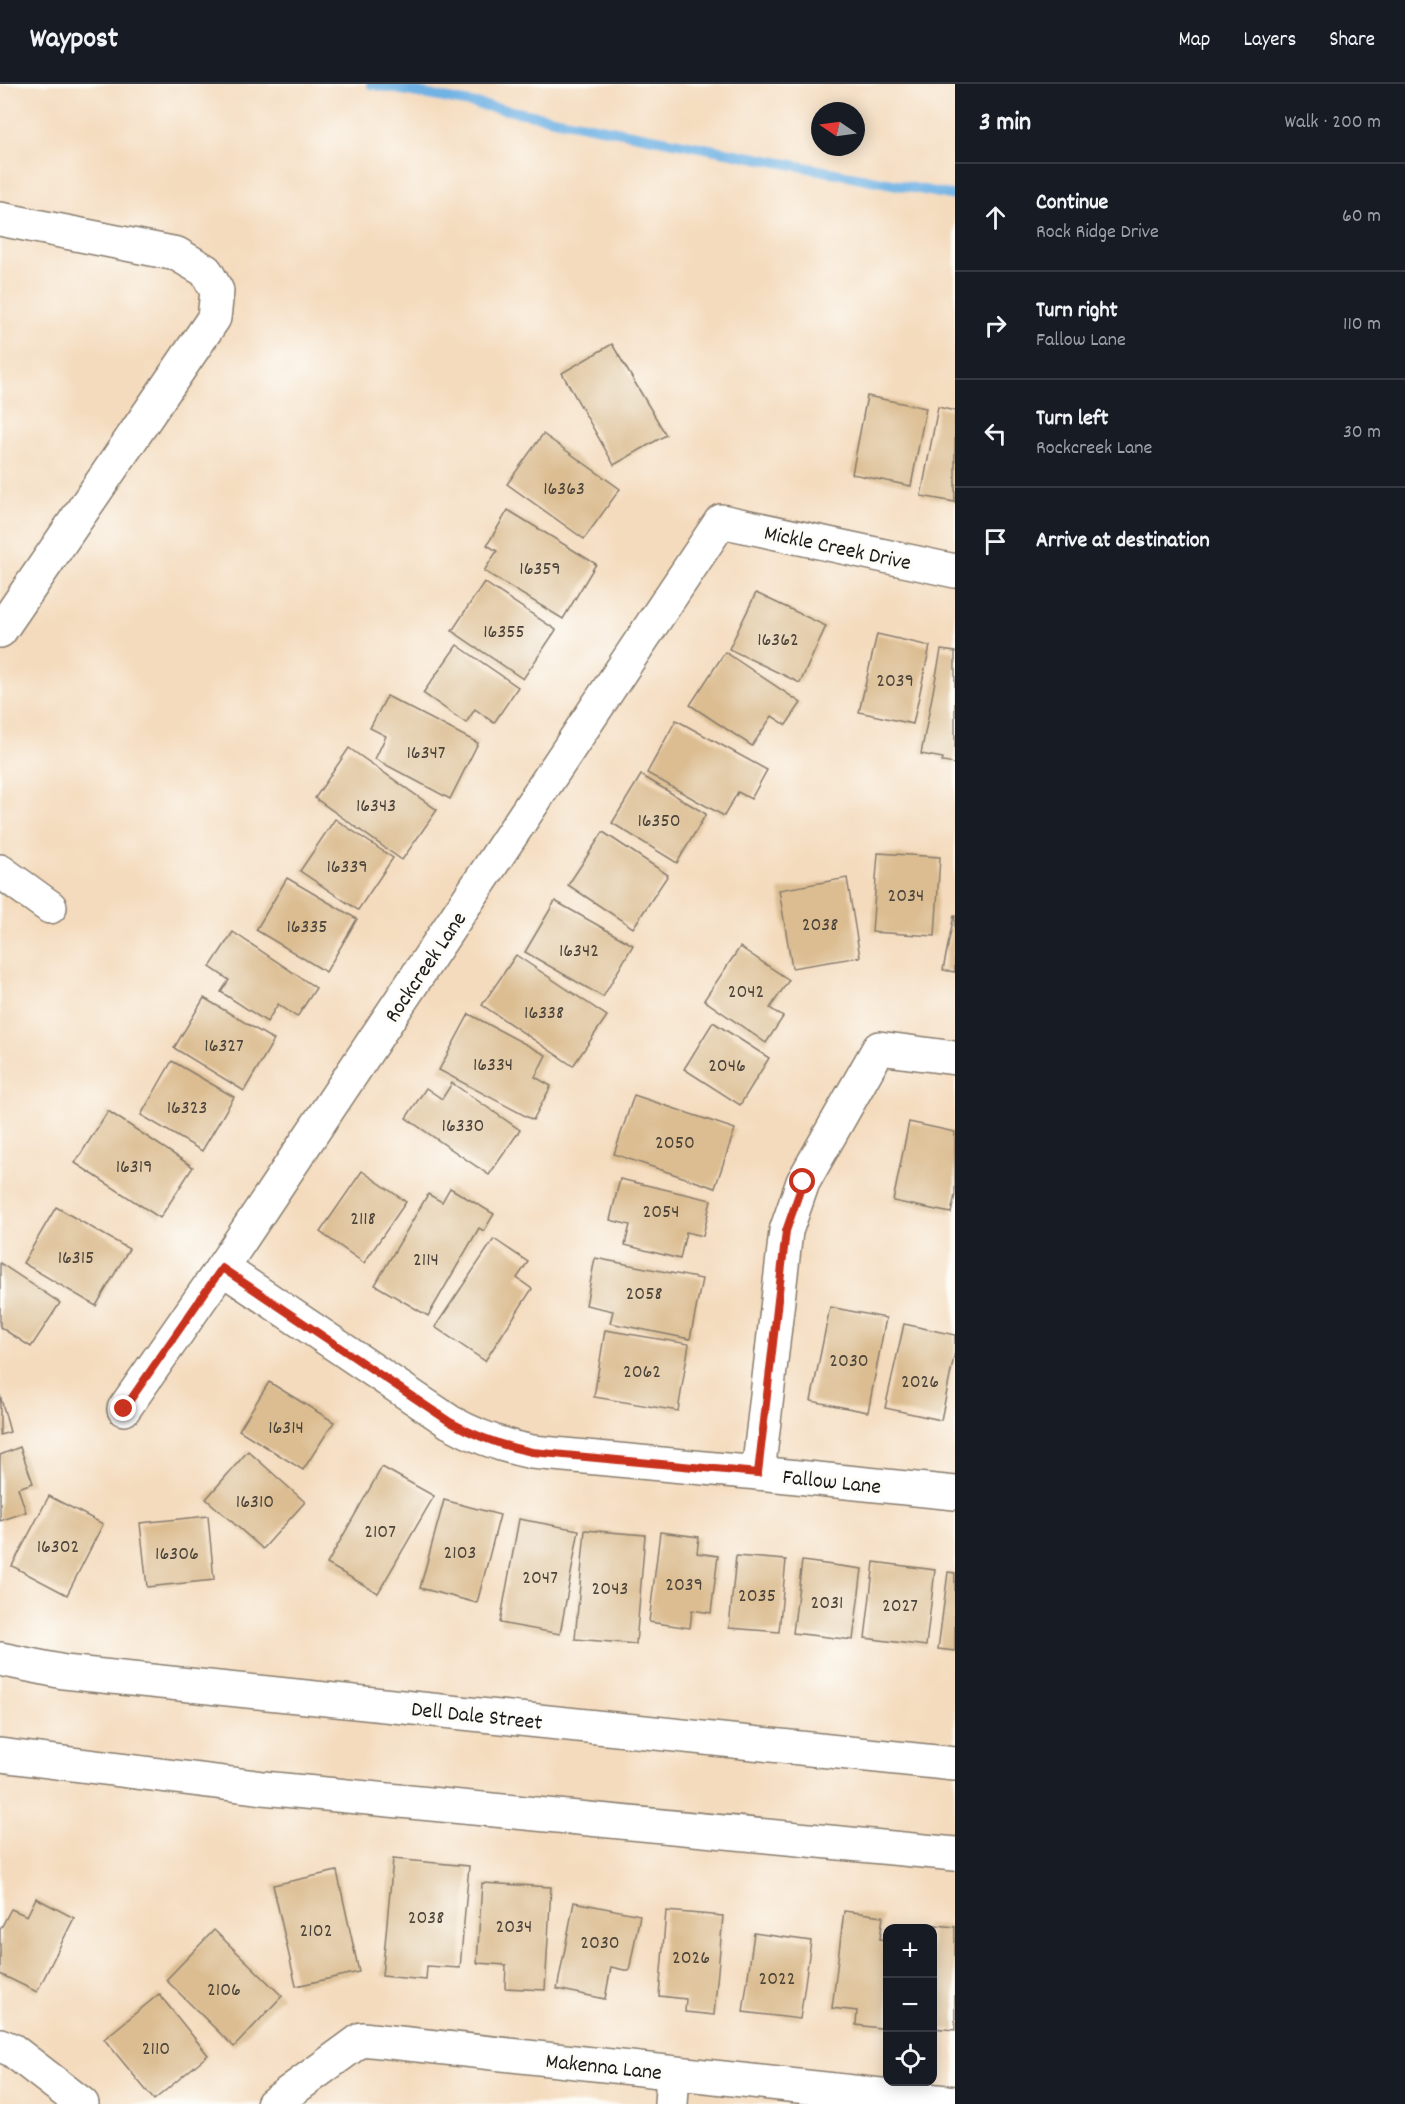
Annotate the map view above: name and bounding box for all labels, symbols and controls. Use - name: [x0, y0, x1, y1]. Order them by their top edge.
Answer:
- text: Waypost: [30, 21, 118, 61]
- text: Map: [1179, 26, 1210, 56]
- text: Layers: [1243, 26, 1296, 56]
- text: Share: [1329, 26, 1375, 56]
- north arrow: [811, 102, 865, 156]
- text: 3 min: [979, 105, 1031, 142]
- text: Walk · 200 m: [1285, 109, 1381, 137]
- text: Continue: [1036, 188, 1108, 219]
- icon: ahead: [979, 201, 1012, 234]
- text: 60 m: [1342, 203, 1381, 231]
- text: Rock Ridge Drive: [1036, 219, 1159, 247]
- text: Turn right: [1036, 296, 1118, 327]
- icon: right: [979, 309, 1012, 342]
- text: 110 m: [1343, 311, 1381, 339]
- text: Fallow Lane: [1036, 327, 1126, 355]
- text: Turn left: [1036, 404, 1108, 435]
- icon: left: [979, 417, 1012, 450]
- text: 30 m: [1343, 419, 1381, 447]
- text: Rockcreek Lane: [1036, 435, 1152, 463]
- house number: 16363: [543, 476, 585, 504]
- street label: Mickle Creek Drive: [761, 519, 914, 580]
- icon: arrive: [979, 525, 1012, 558]
- text: Arrive at destination: [1036, 526, 1210, 557]
- house number: 16359: [519, 556, 561, 584]
- house number: 16355: [483, 619, 525, 647]
- house number: 16362: [757, 627, 799, 655]
- house number: 2039: [876, 668, 914, 696]
- house number: 16347: [406, 740, 446, 768]
- house number: 16343: [356, 793, 396, 821]
- house number: 16350: [637, 808, 681, 836]
- house number: 16339: [326, 854, 368, 882]
- house number: 2034: [888, 883, 924, 911]
- street label: Rockcreek Lane: [378, 906, 476, 1030]
- house number: 2038: [802, 912, 838, 940]
- house number: 16335: [286, 914, 328, 942]
- house number: 16342: [559, 938, 599, 966]
- house number: 2042: [728, 979, 764, 1007]
- house number: 16338: [524, 1000, 564, 1028]
- house number: 16327: [204, 1033, 244, 1061]
- house number: 16334: [473, 1052, 513, 1080]
- house number: 2046: [708, 1053, 746, 1081]
- house number: 16323: [167, 1095, 207, 1123]
- house number: 16330: [442, 1113, 484, 1141]
- house number: 2050: [655, 1130, 695, 1158]
- house number: 16319: [116, 1154, 152, 1182]
- route start: [789, 1168, 815, 1194]
- house number: 2054: [642, 1199, 680, 1227]
- house number: 2118: [350, 1206, 376, 1234]
- house number: 16315: [58, 1245, 94, 1273]
- house number: 2114: [413, 1247, 439, 1275]
- house number: 2058: [626, 1281, 662, 1309]
- house number: 2030: [829, 1348, 869, 1376]
- house number: 2062: [623, 1359, 661, 1387]
- house number: 2026: [901, 1369, 939, 1397]
- route end: [110, 1395, 136, 1421]
- house number: 16314: [268, 1415, 304, 1443]
- street label: Fallow Lane: [781, 1463, 882, 1504]
- house number: 16310: [236, 1489, 274, 1517]
- house number: 2107: [364, 1519, 396, 1547]
- house number: 16302: [37, 1534, 79, 1562]
- house number: 2103: [444, 1540, 476, 1568]
- house number: 16306: [155, 1541, 199, 1569]
- house number: 2047: [522, 1565, 558, 1593]
- house number: 2039: [665, 1572, 703, 1600]
- house number: 2043: [592, 1576, 628, 1604]
- house number: 2035: [738, 1583, 776, 1611]
- house number: 2031: [811, 1590, 843, 1618]
- house number: 2027: [882, 1593, 918, 1621]
- street label: Dell Dale Street: [410, 1695, 544, 1740]
- house number: 2038: [408, 1905, 444, 1933]
- house number: 2034: [496, 1914, 532, 1942]
- house number: 2102: [300, 1918, 332, 1946]
- map controls: [883, 1924, 937, 2086]
- button: +: [883, 1924, 937, 1978]
- house number: 2030: [580, 1930, 620, 1958]
- house number: 2026: [672, 1945, 710, 1973]
- house number: 2022: [758, 1966, 796, 1994]
- house number: 2106: [207, 1977, 241, 2005]
- button: −: [883, 1978, 937, 2032]
- button: locate: [883, 2032, 937, 2086]
- house number: 2110: [142, 2036, 170, 2064]
- street label: Makenna Lane: [544, 2047, 663, 2090]

